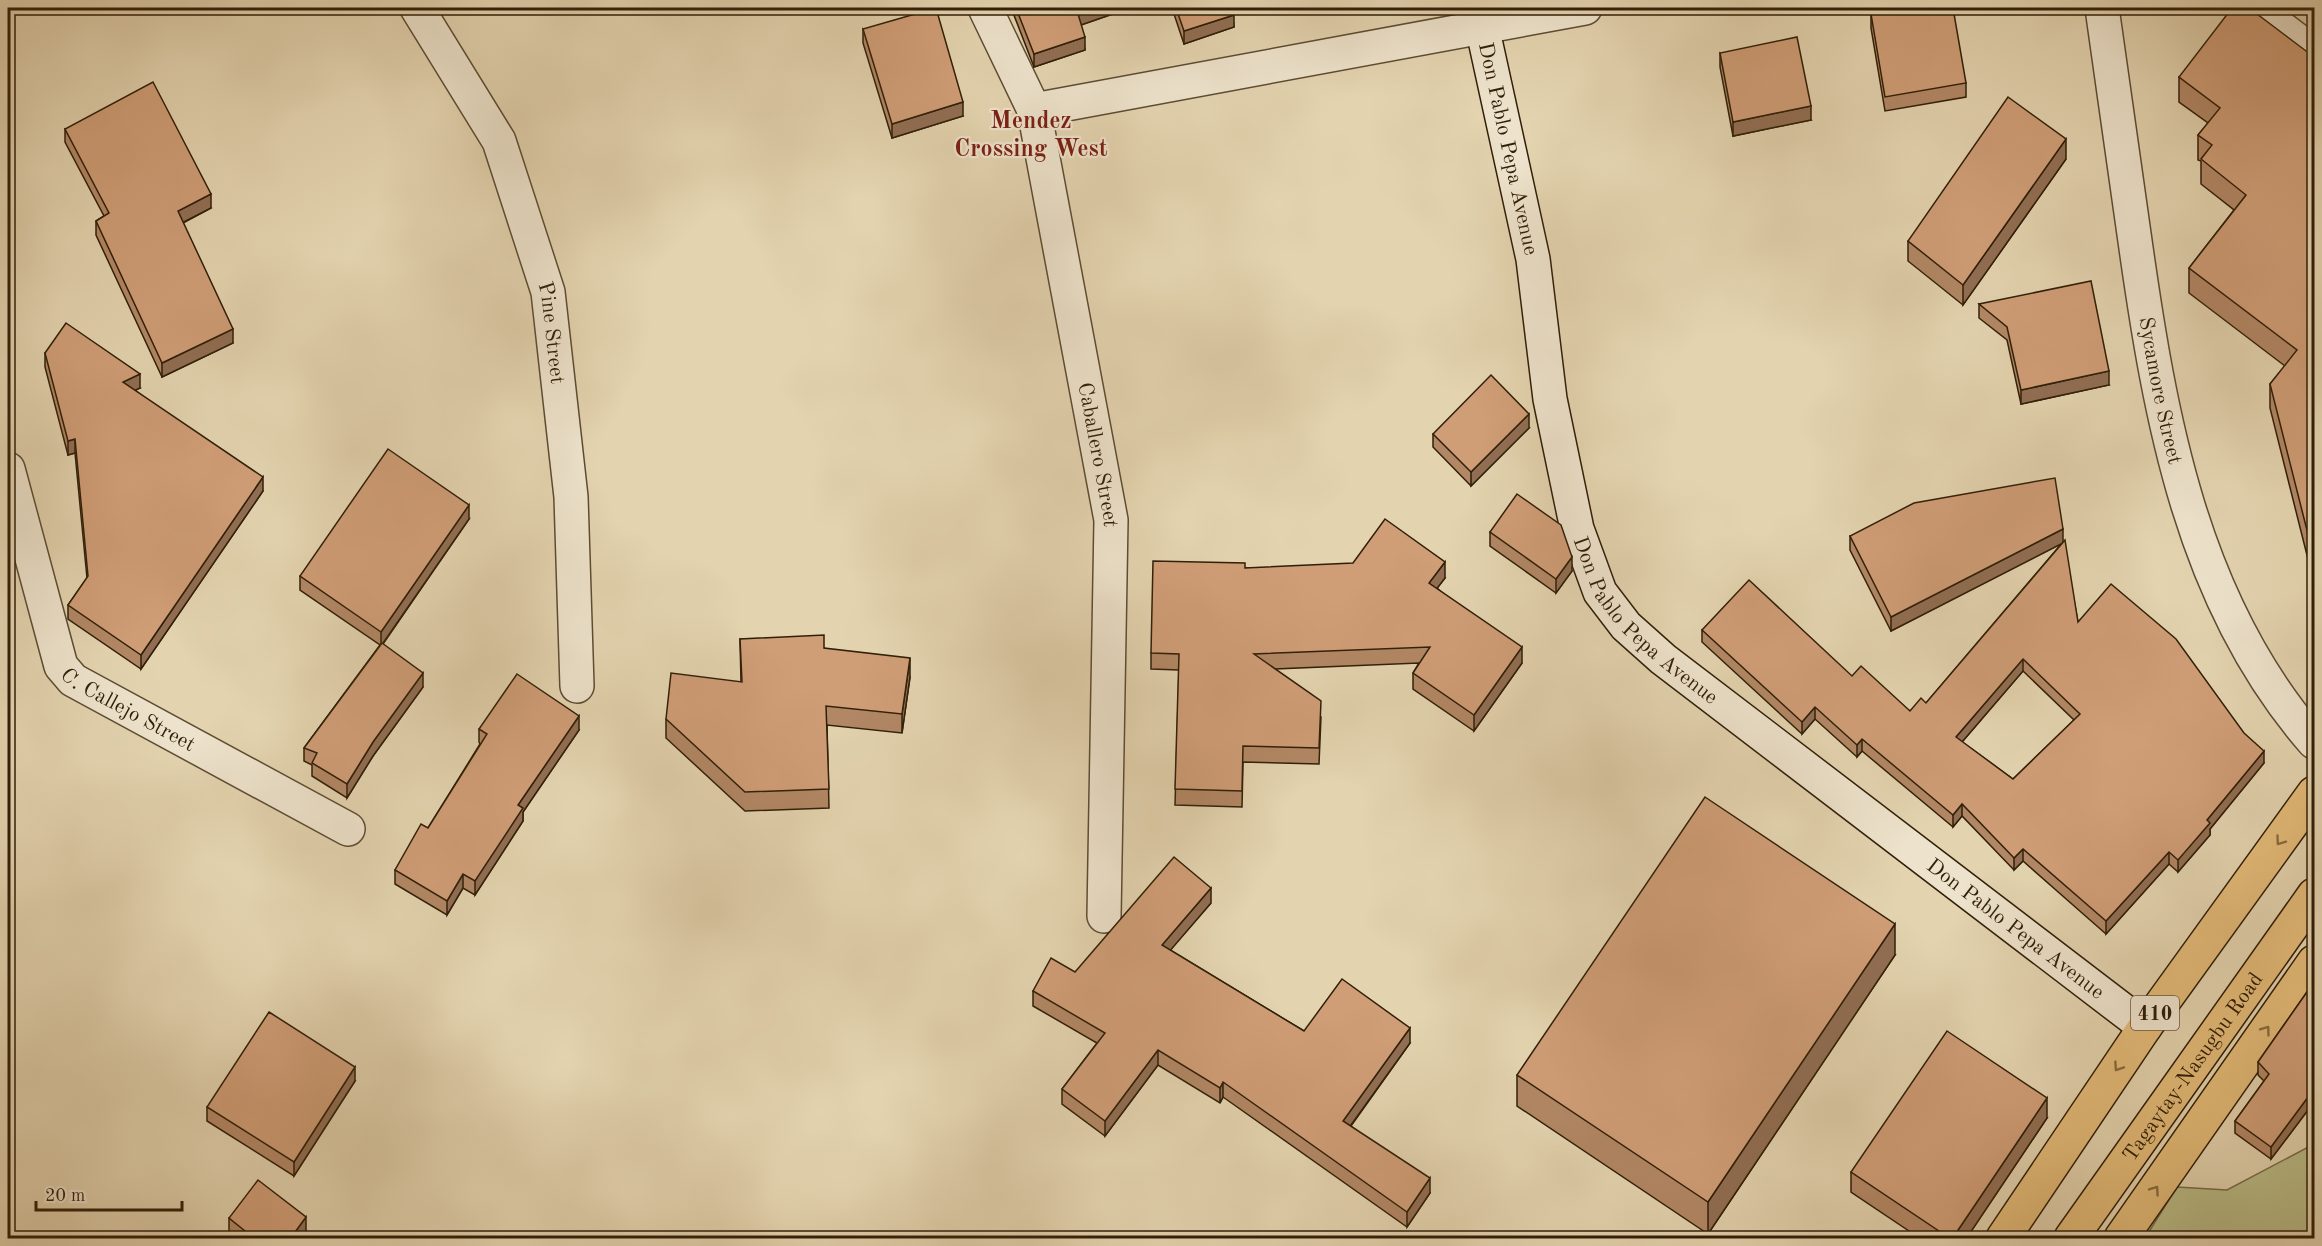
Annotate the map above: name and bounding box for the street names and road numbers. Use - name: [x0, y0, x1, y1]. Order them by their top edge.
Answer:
- street label: Don Pablo Pepa Avenue: [1474, 41, 1541, 257]
- street label: Pine Street: [533, 279, 567, 385]
- street label: Sycamore Street: [2134, 316, 2185, 467]
- street label: Caballero Street: [1073, 381, 1120, 527]
- street label: Don Pablo Pepa Avenue: [1569, 534, 1721, 709]
- street label: C. Callejo Street: [56, 665, 198, 756]
- street label: Don Pablo Pepa Avenue: [1922, 855, 2108, 1004]
- street label: Tagaytay-Nasugbu Road: [2120, 969, 2268, 1166]
- road number: 410: [2131, 996, 2179, 1030]

